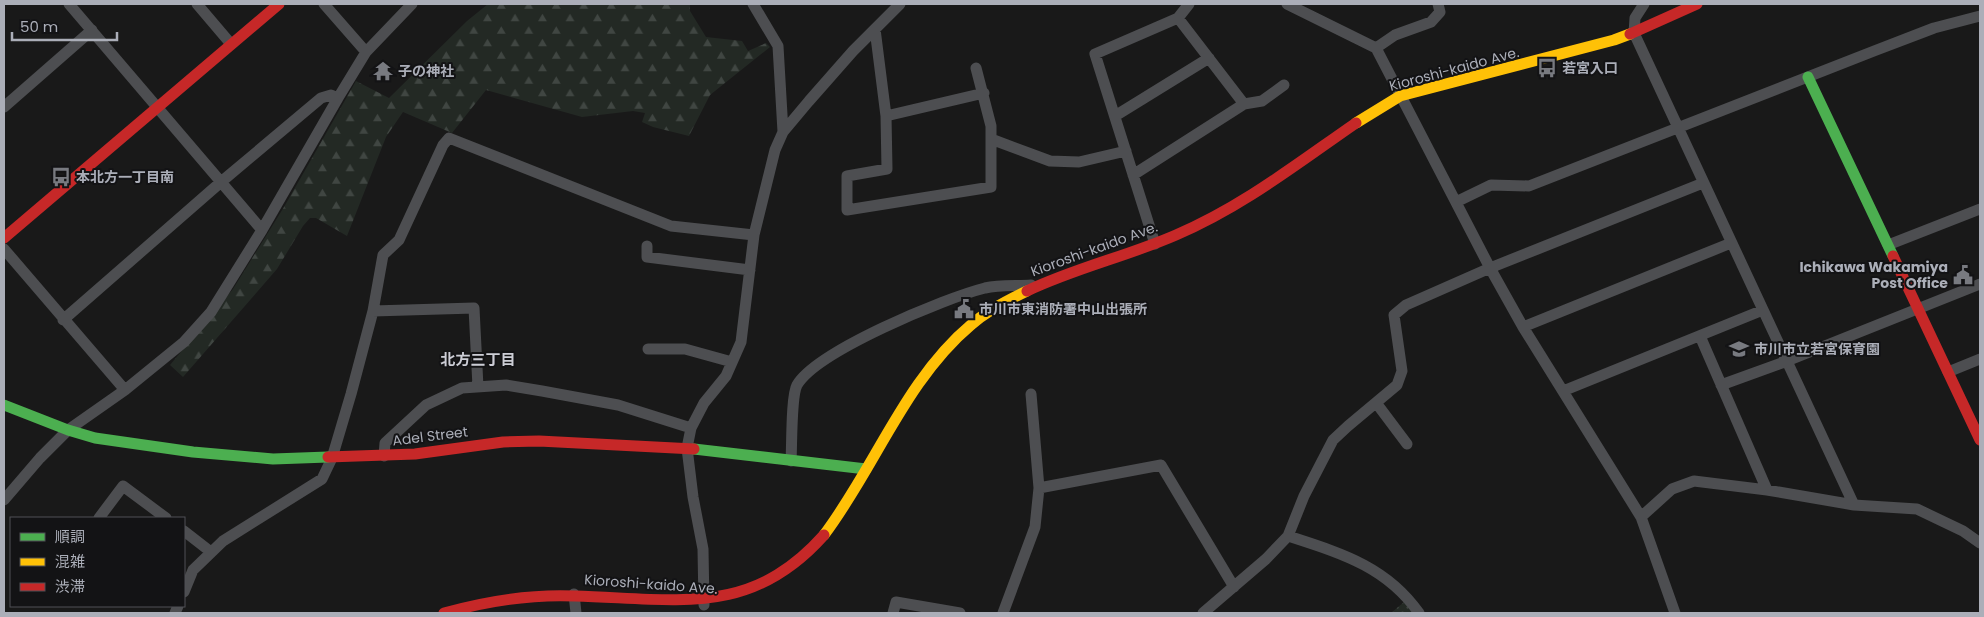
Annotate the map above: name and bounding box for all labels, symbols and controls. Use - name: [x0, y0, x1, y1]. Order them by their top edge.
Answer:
- scale bar: [12, 10, 118, 42]
- text: 50 m: [20, 16, 58, 37]
- street label: Kioroshi-kaido Ave.: [1387, 42, 1521, 96]
- bus stop icon: 若宮入口: [1536, 57, 1558, 79]
- place label: 若宮入口: [1562, 58, 1618, 78]
- temple icon: 子の神社: [372, 60, 394, 82]
- place label: 子の神社: [398, 61, 454, 81]
- bus stop icon: 本北方一丁目南: [50, 166, 72, 188]
- place label: 本北方一丁目南: [76, 167, 174, 187]
- street label: Kioroshi-kaido Ave.: [1028, 217, 1160, 281]
- place label: Ichikawa Wakamiya Post Office: [1799, 257, 1948, 293]
- public building icon: Ichikawa Wakamiya Post Office: [1952, 264, 1974, 286]
- public building icon: 市川市東消防署中山出張所: [953, 298, 975, 320]
- place label: 市川市東消防署中山出張所: [979, 299, 1147, 319]
- school or university icon: 市川市立若宮保育園: [1728, 338, 1750, 360]
- place label: 市川市立若宮保育園: [1754, 339, 1880, 359]
- district label: 北方三丁目: [440, 349, 516, 370]
- street label: Adel Street: [391, 421, 469, 451]
- legend: [10, 517, 185, 607]
- text: 順調: [55, 526, 85, 547]
- text: 混雑: [55, 551, 85, 572]
- street label: Kioroshi-kaido Ave.: [584, 569, 718, 599]
- text: 渋滞: [55, 576, 85, 597]

